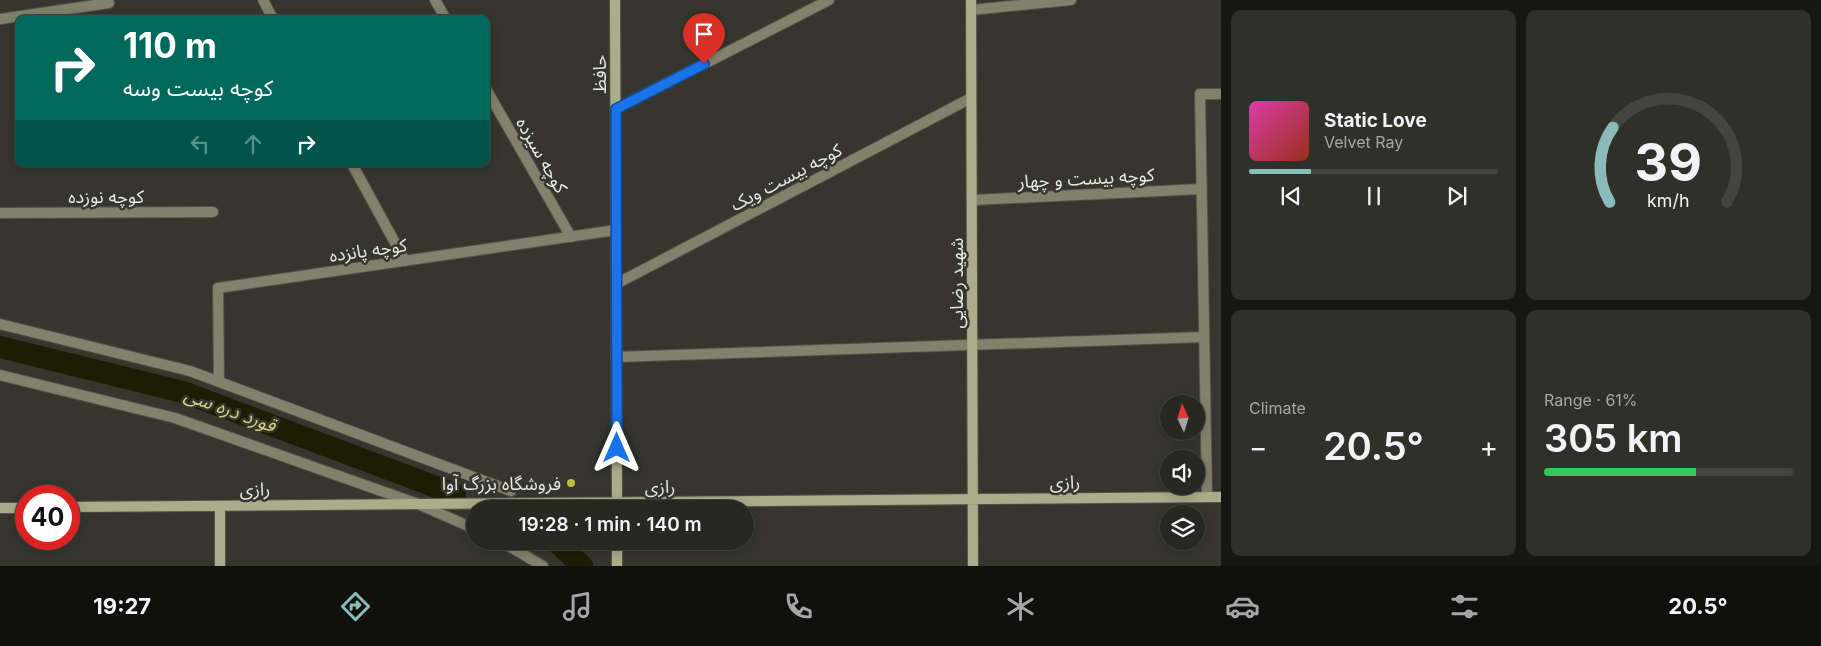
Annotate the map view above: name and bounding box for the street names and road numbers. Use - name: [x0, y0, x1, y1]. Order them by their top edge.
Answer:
- street label: حافظ: [589, 55, 610, 93]
- street label: کوچه سیزده: [511, 114, 572, 197]
- street label: کوچه بیست ویک: [727, 139, 846, 216]
- street label: کوچه بیست و چهار: [1016, 164, 1155, 193]
- street label: کوچه نوزده: [68, 186, 144, 208]
- street label: کوچه پانزده: [328, 234, 409, 267]
- street label: شهید رضایی: [946, 238, 968, 328]
- street label: رازی: [1049, 471, 1081, 494]
- street label: رازی: [645, 476, 675, 498]
- street label: رازی: [239, 478, 271, 501]

